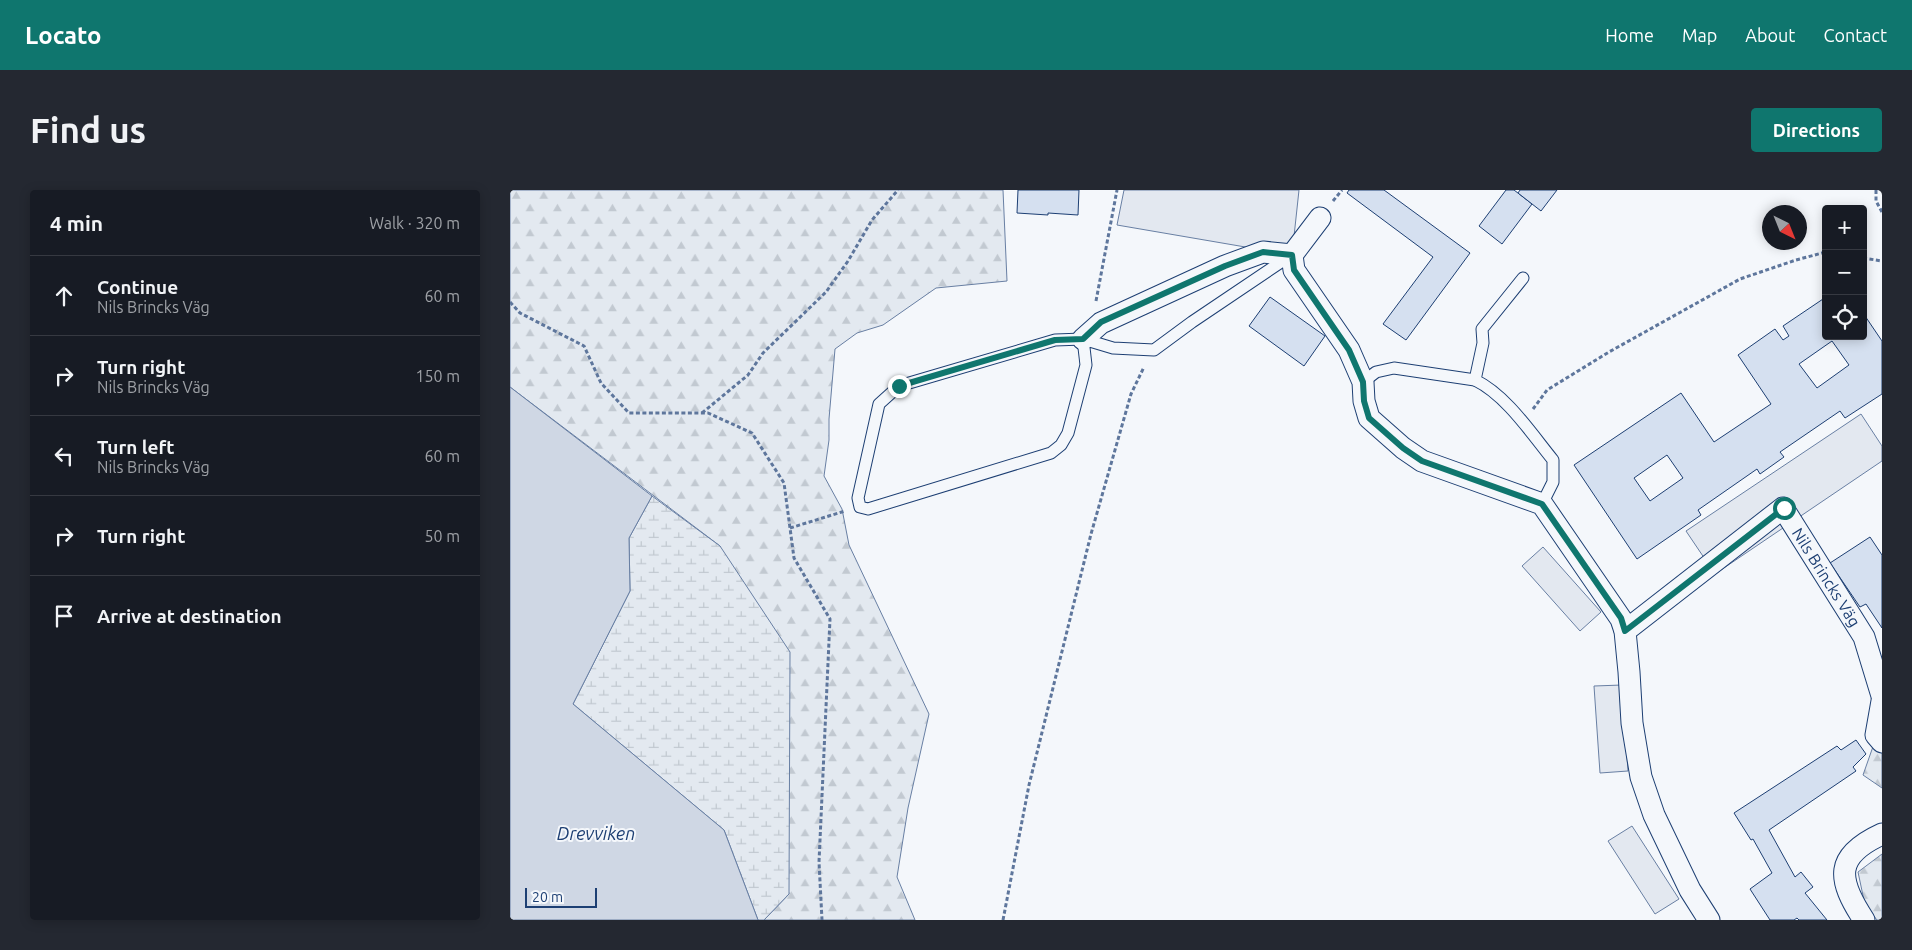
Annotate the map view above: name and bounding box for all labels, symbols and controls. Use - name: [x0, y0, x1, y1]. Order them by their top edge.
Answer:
- text: Locato: [25, 22, 101, 49]
- text: Home: [1605, 25, 1654, 45]
- text: Map: [1682, 25, 1717, 45]
- text: About: [1745, 25, 1795, 45]
- text: Contact: [1823, 25, 1887, 45]
- button: Directions: [1751, 108, 1882, 152]
- text: Find us: [30, 110, 146, 150]
- north arrow: [1762, 205, 1807, 250]
- map controls: [1822, 205, 1867, 340]
- button: +: [1822, 205, 1867, 250]
- text: 4 min: [50, 211, 103, 235]
- text: Walk · 320 m: [369, 214, 460, 232]
- button: −: [1822, 250, 1867, 295]
- text: Continue: [97, 276, 178, 298]
- icon: ahead: [50, 282, 78, 310]
- text: 60 m: [424, 287, 460, 305]
- button: locate: [1822, 295, 1867, 340]
- text: Nils Brincks Väg: [97, 298, 210, 316]
- text: Turn right: [97, 356, 185, 378]
- icon: right: [50, 362, 78, 390]
- text: 150 m: [415, 367, 460, 385]
- route end: [888, 375, 911, 398]
- text: Nils Brincks Väg: [97, 378, 210, 396]
- text: Turn left: [97, 436, 175, 458]
- icon: left: [50, 442, 78, 470]
- text: 60 m: [424, 447, 460, 465]
- text: Nils Brincks Väg: [97, 458, 210, 476]
- route start: [1773, 497, 1796, 520]
- icon: right: [50, 522, 78, 550]
- text: Turn right: [97, 525, 185, 547]
- street label: Nils Brincks Väg: [1789, 525, 1864, 630]
- text: 50 m: [424, 527, 460, 545]
- icon: arrive: [50, 602, 78, 630]
- text: Arrive at destination: [97, 605, 282, 627]
- water label: Drevviken: [557, 823, 635, 843]
- scale bar: [525, 885, 598, 908]
- text: 20 m: [532, 889, 563, 905]

